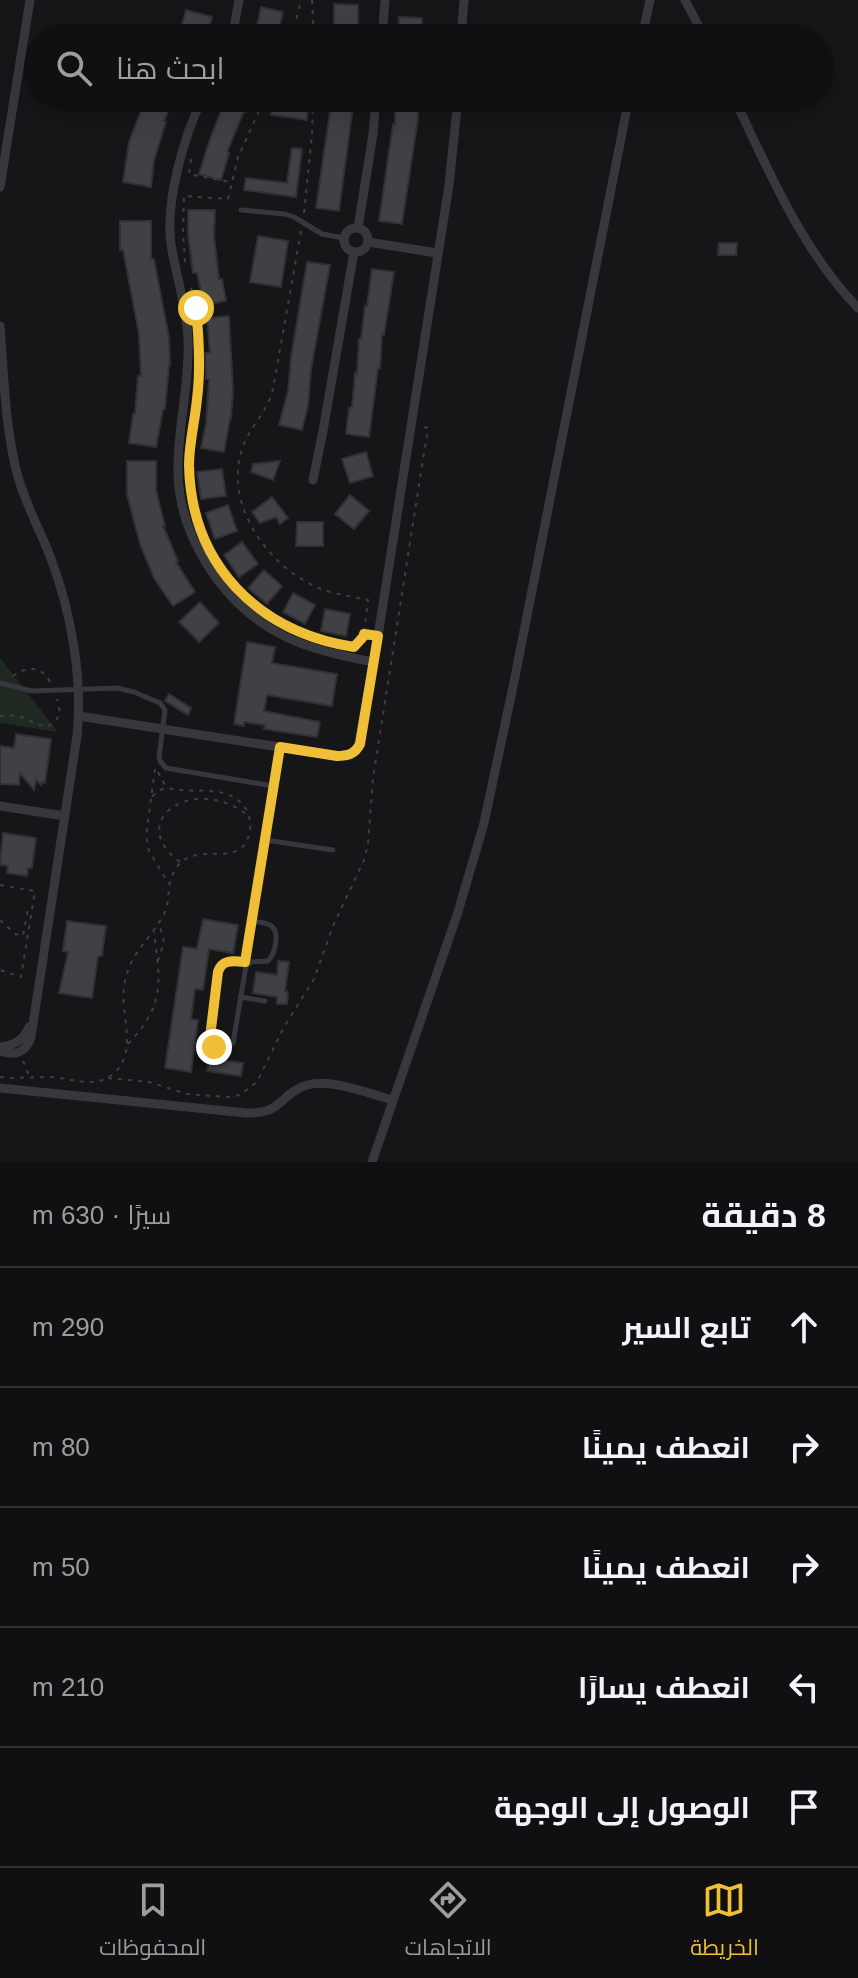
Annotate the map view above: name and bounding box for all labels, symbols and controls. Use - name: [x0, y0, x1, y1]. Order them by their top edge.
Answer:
- search box: [24, 24, 834, 112]
- icon: search: [52, 46, 96, 90]
- text: ابحث هنا: [116, 52, 225, 85]
- route start: [178, 290, 214, 326]
- route end: [196, 1029, 232, 1065]
- text: 8 دقيقة: [702, 1196, 826, 1234]
- text: سيرًا · 630 m: [32, 1200, 171, 1230]
- icon: ahead: [782, 1305, 826, 1349]
- text: تابع السير: [622, 1311, 750, 1344]
- text: 290 m: [32, 1312, 104, 1342]
- icon: right: [782, 1425, 826, 1469]
- text: انعطف يمينًا: [582, 1431, 750, 1464]
- text: 80 m: [32, 1432, 90, 1462]
- icon: right: [782, 1545, 826, 1589]
- text: انعطف يمينًا: [582, 1551, 750, 1584]
- text: 50 m: [32, 1552, 90, 1582]
- icon: left: [782, 1665, 826, 1709]
- text: انعطف يسارًا: [578, 1671, 750, 1704]
- text: 210 m: [32, 1672, 104, 1702]
- icon: arrive: [782, 1785, 826, 1829]
- text: الوصول إلى الوجهة: [494, 1791, 750, 1824]
- tab: المحفوظات: [99, 1878, 206, 1968]
- tab: الاتجاهات: [405, 1878, 492, 1968]
- tab: الخريطة: [690, 1878, 759, 1968]

